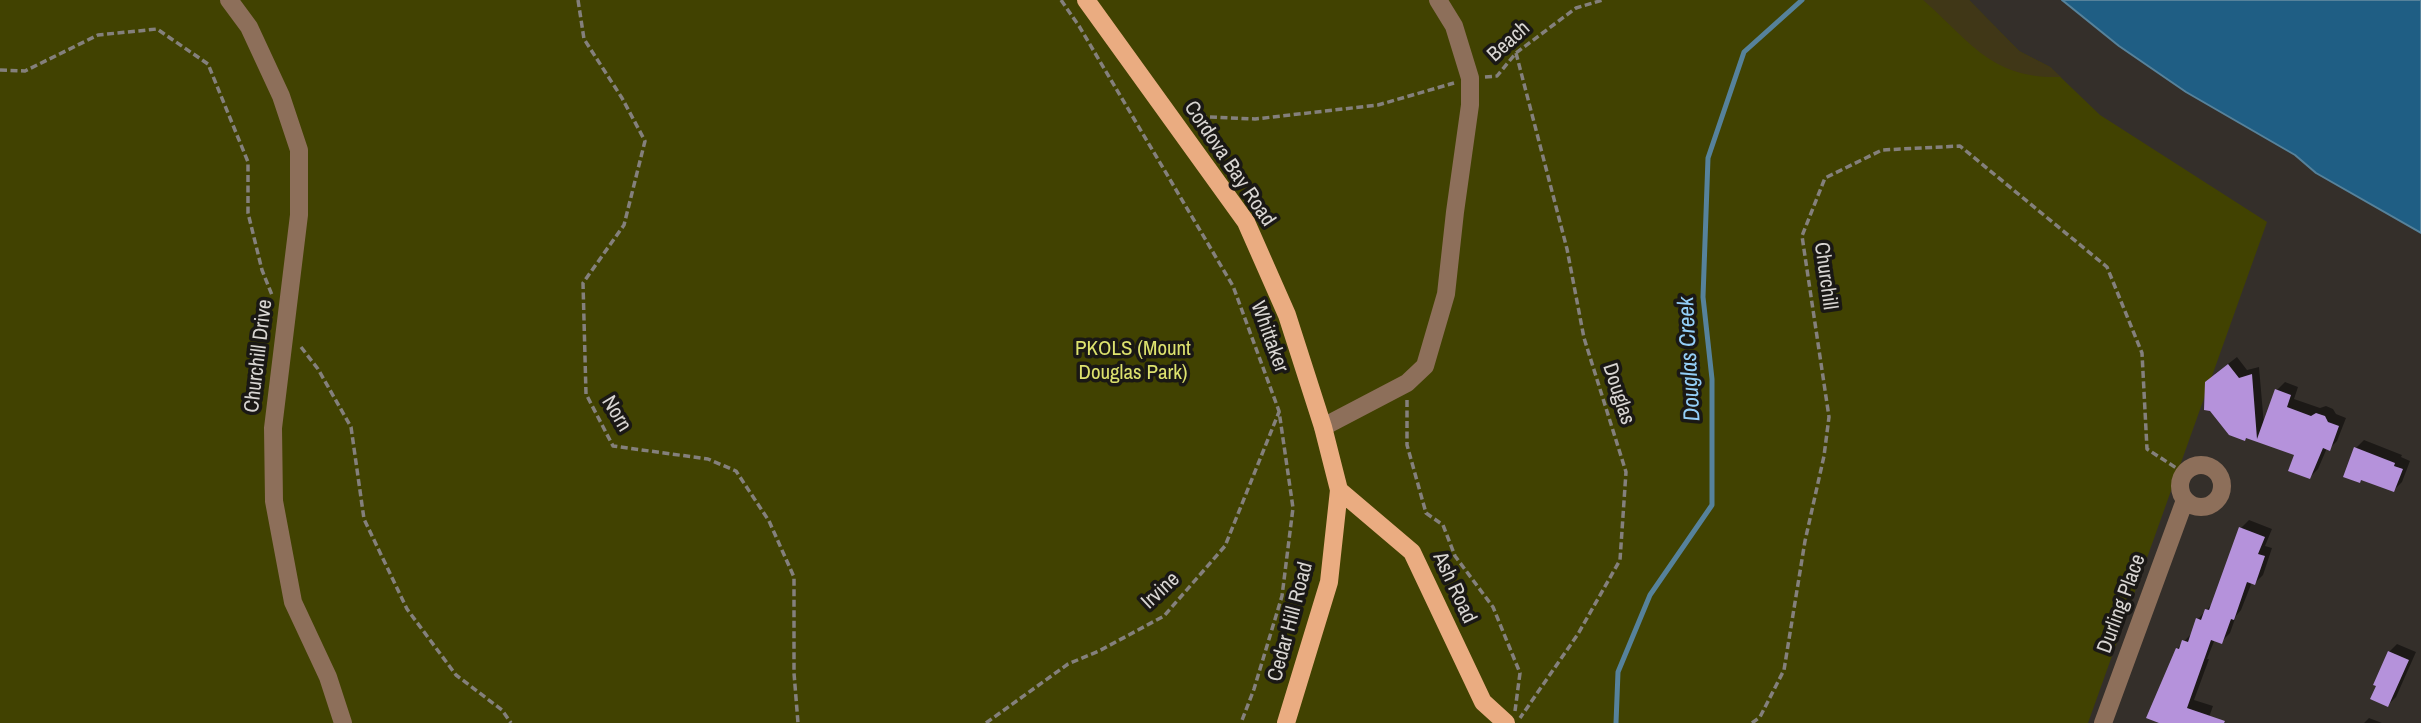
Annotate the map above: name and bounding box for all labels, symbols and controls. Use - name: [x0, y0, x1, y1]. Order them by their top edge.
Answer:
- street label: Beach: [1482, 16, 1536, 68]
- street label: Cordova Bay Road: [1178, 97, 1280, 231]
- street label: Churchill: [1808, 241, 1842, 311]
- water label: Douglas Creek: [1673, 296, 1707, 422]
- street label: Churchill Drive: [240, 298, 278, 414]
- street label: Whittaker: [1245, 298, 1293, 376]
- park label: PKOLS (Mount Douglas Park): [1075, 336, 1191, 386]
- street label: Douglas: [1596, 360, 1640, 428]
- street label: Norn: [596, 392, 636, 436]
- street label: Ash Road: [1427, 548, 1481, 628]
- street label: Durling Place: [2092, 551, 2152, 657]
- street label: Cedar Hill Road: [1263, 560, 1319, 684]
- street label: Irvine: [1137, 567, 1185, 615]

